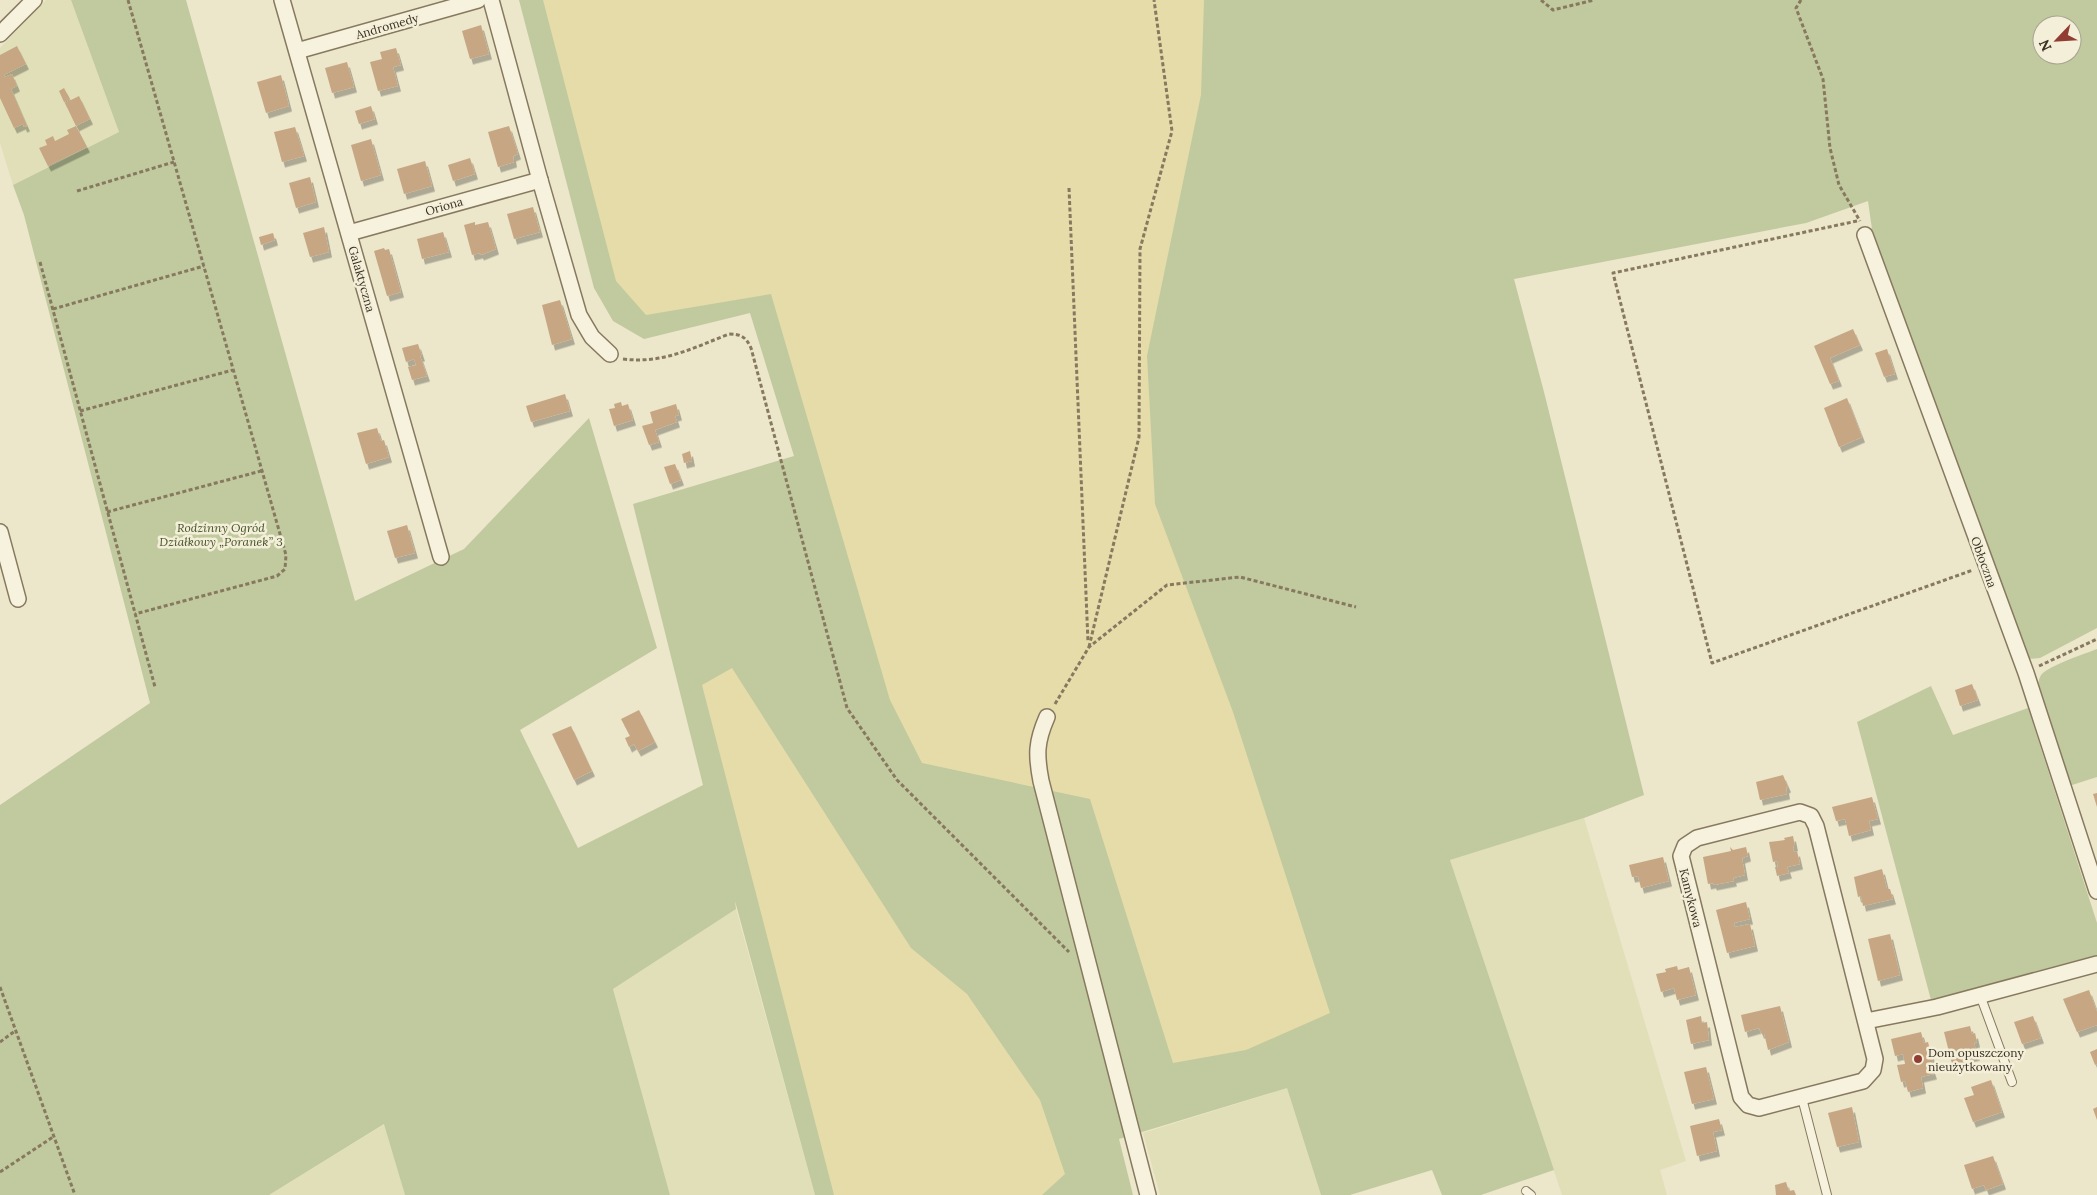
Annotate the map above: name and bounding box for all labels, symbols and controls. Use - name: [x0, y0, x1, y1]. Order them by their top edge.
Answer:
- street label: Andromedy: [353, 10, 421, 42]
- north arrow: [2032, 15, 2082, 65]
- text: N: [2035, 37, 2056, 54]
- street label: Oriona: [423, 193, 465, 219]
- street label: Galaktyczna: [345, 244, 379, 314]
- park label: Rodzinny Ogród Działkowy „Poranek” 3: [159, 520, 283, 549]
- street label: Obłoczna: [1968, 535, 2000, 589]
- street label: Kamykowa: [1676, 867, 1706, 929]
- place label: Dom opuszczony nieużytkowany: [1928, 1045, 2024, 1074]
- marker: Dom opuszczony nieużytkowany: [1912, 1053, 1924, 1065]

